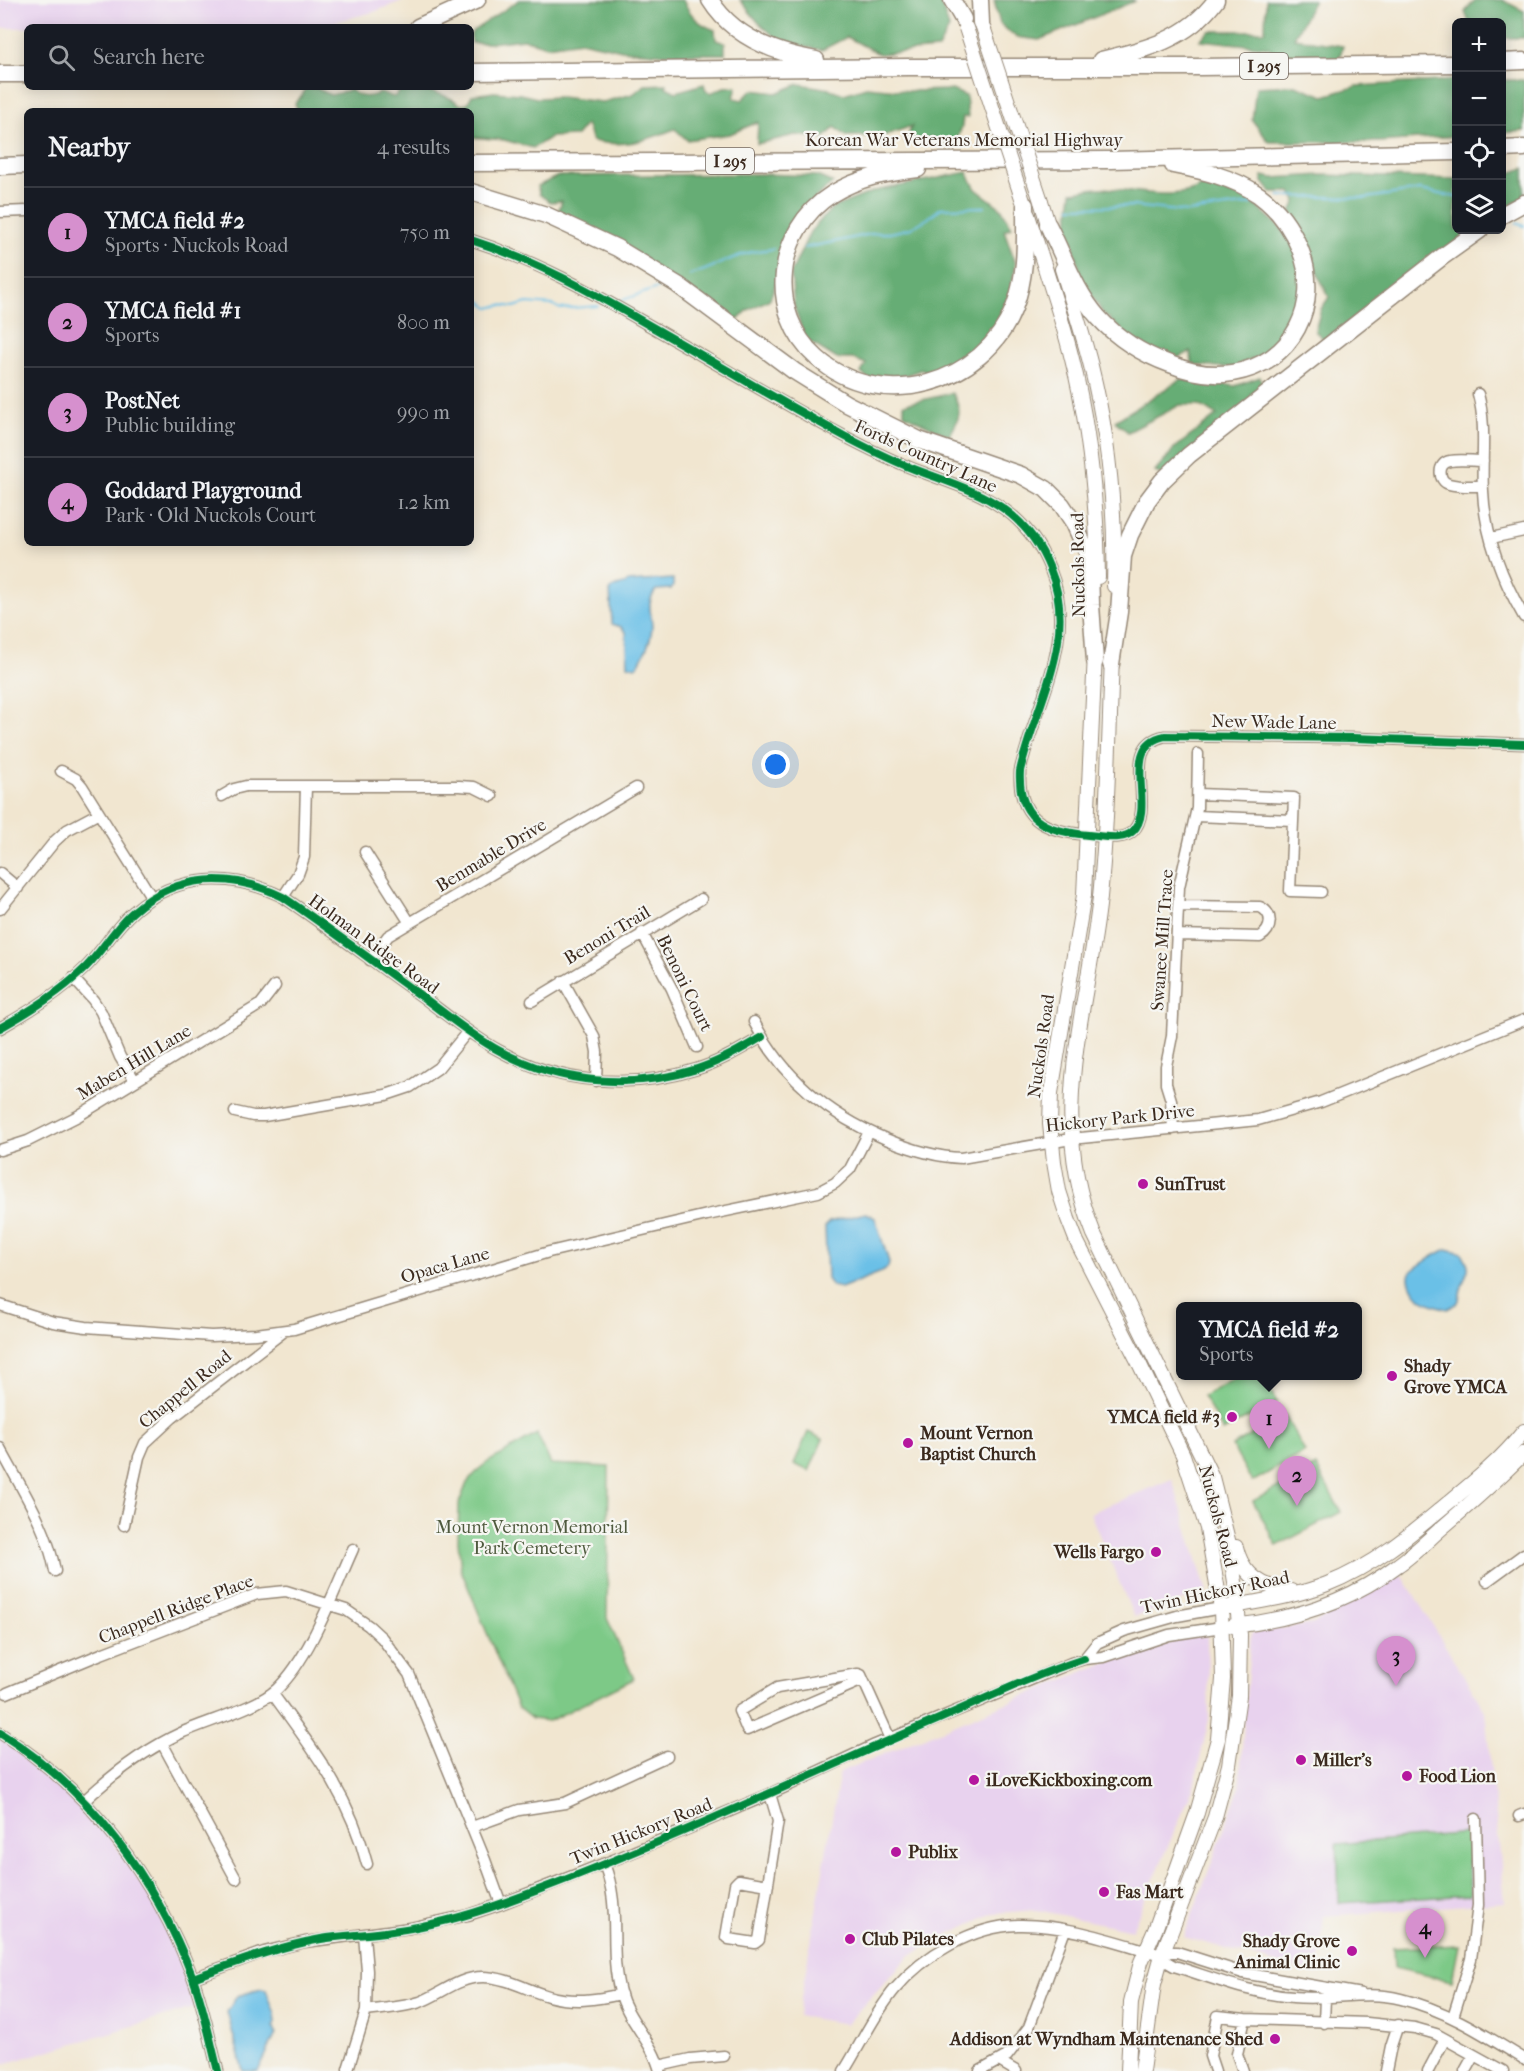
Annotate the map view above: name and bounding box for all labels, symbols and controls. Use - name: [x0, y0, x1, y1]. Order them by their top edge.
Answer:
- map controls: [1452, 18, 1506, 234]
- button: +: [1452, 18, 1506, 72]
- search box: [24, 24, 474, 90]
- icon: search: [45, 41, 78, 74]
- text: Search here: [93, 44, 205, 70]
- road number: I 295: [1240, 53, 1288, 79]
- button: −: [1452, 72, 1506, 126]
- button: locate: [1452, 126, 1506, 180]
- street label: Korean War Veterans Memorial Highway: [805, 130, 1124, 151]
- text: Nearby: [48, 132, 130, 163]
- text: 4 results: [377, 136, 450, 159]
- road number: I 295: [706, 148, 754, 174]
- button: layers: [1452, 180, 1506, 234]
- text: YMCA field #2: [105, 208, 245, 234]
- text: 1: [64, 221, 71, 244]
- text: 750 m: [400, 221, 450, 244]
- text: Sports · Nuckols Road: [105, 234, 288, 257]
- text: YMCA field #1: [105, 298, 241, 324]
- text: 2: [62, 311, 73, 334]
- text: 800 m: [397, 311, 450, 334]
- text: Sports: [105, 324, 159, 347]
- text: PostNet: [105, 388, 180, 414]
- text: 3: [63, 401, 72, 424]
- text: 990 m: [397, 401, 450, 424]
- text: Public building: [105, 414, 235, 437]
- street label: Fords Country Lane: [851, 416, 1000, 497]
- text: Goddard Playground: [105, 478, 301, 504]
- text: 4: [62, 491, 73, 514]
- text: 1.2 km: [398, 491, 450, 514]
- text: Park · Old Nuckols Court: [105, 504, 316, 527]
- street label: Nuckols Road: [1067, 512, 1090, 618]
- street label: New Wade Lane: [1211, 711, 1337, 734]
- your location: [761, 750, 790, 779]
- street label: Benmable Drive: [432, 814, 550, 897]
- street label: Swanee Mill Trace: [1147, 868, 1178, 1012]
- street label: Holman Ridge Road: [304, 890, 443, 999]
- street label: Benoni Trail: [560, 901, 654, 969]
- street label: Benoni Court: [652, 931, 717, 1036]
- street label: Nuckols Road: [1024, 993, 1059, 1099]
- street label: Maben Hill Lane: [73, 1020, 195, 1105]
- street label: Hickory Park Drive: [1044, 1100, 1196, 1137]
- place label: SunTrust: [1155, 1174, 1226, 1195]
- marker: SunTrust: [1136, 1177, 1150, 1191]
- street label: Opaca Lane: [398, 1243, 492, 1288]
- popup: [1176, 1302, 1362, 1380]
- text: YMCA field #2: [1199, 1317, 1339, 1343]
- text: Sports: [1199, 1343, 1253, 1366]
- street label: Chappell Road: [135, 1346, 236, 1433]
- place label: Shady Grove YMCA: [1404, 1356, 1508, 1398]
- marker: Shady Grove YMCA: [1385, 1369, 1399, 1383]
- pin: 1: [1250, 1400, 1288, 1449]
- place label: YMCA field #3: [1107, 1407, 1220, 1428]
- marker: YMCA field #3: [1225, 1410, 1239, 1424]
- place label: Mount Vernon Baptist Church: [919, 1423, 1037, 1465]
- marker: Mount Vernon Baptist Church: [901, 1436, 915, 1450]
- pin: 2: [1278, 1456, 1316, 1506]
- street label: Nuckols Road: [1194, 1463, 1241, 1570]
- park label: Mount Vernon Memorial Park Cemetery: [436, 1517, 628, 1559]
- place label: Wells Fargo: [1053, 1542, 1144, 1563]
- marker: Wells Fargo: [1149, 1545, 1163, 1559]
- street label: Twin Hickory Road: [1139, 1566, 1291, 1618]
- street label: Chappell Ridge Place: [96, 1570, 257, 1649]
- pin: 3: [1376, 1636, 1416, 1686]
- place label: Miller's: [1312, 1750, 1372, 1771]
- marker: Miller's: [1294, 1753, 1308, 1767]
- place label: Food Lion: [1418, 1766, 1497, 1787]
- marker: Food Lion: [1400, 1769, 1414, 1783]
- place label: iLoveKickboxing.com: [985, 1770, 1153, 1791]
- marker: iLoveKickboxing.com: [967, 1773, 981, 1787]
- street label: Twin Hickory Road: [567, 1793, 715, 1870]
- place label: Publix: [908, 1842, 959, 1863]
- marker: Publix: [889, 1845, 903, 1859]
- place label: Fas Mart: [1115, 1882, 1184, 1903]
- marker: Fas Mart: [1097, 1885, 1111, 1899]
- pin: 4: [1406, 1908, 1444, 1958]
- place label: Club Pilates: [862, 1929, 954, 1950]
- place label: Shady Grove Animal Clinic: [1233, 1931, 1340, 1973]
- marker: Club Pilates: [843, 1932, 857, 1946]
- marker: Shady Grove Animal Clinic: [1345, 1944, 1359, 1958]
- place label: Addison at Wyndham Maintenance Shed: [949, 2029, 1264, 2050]
- marker: Addison at Wyndham Maintenance Shed: [1268, 2032, 1282, 2046]

